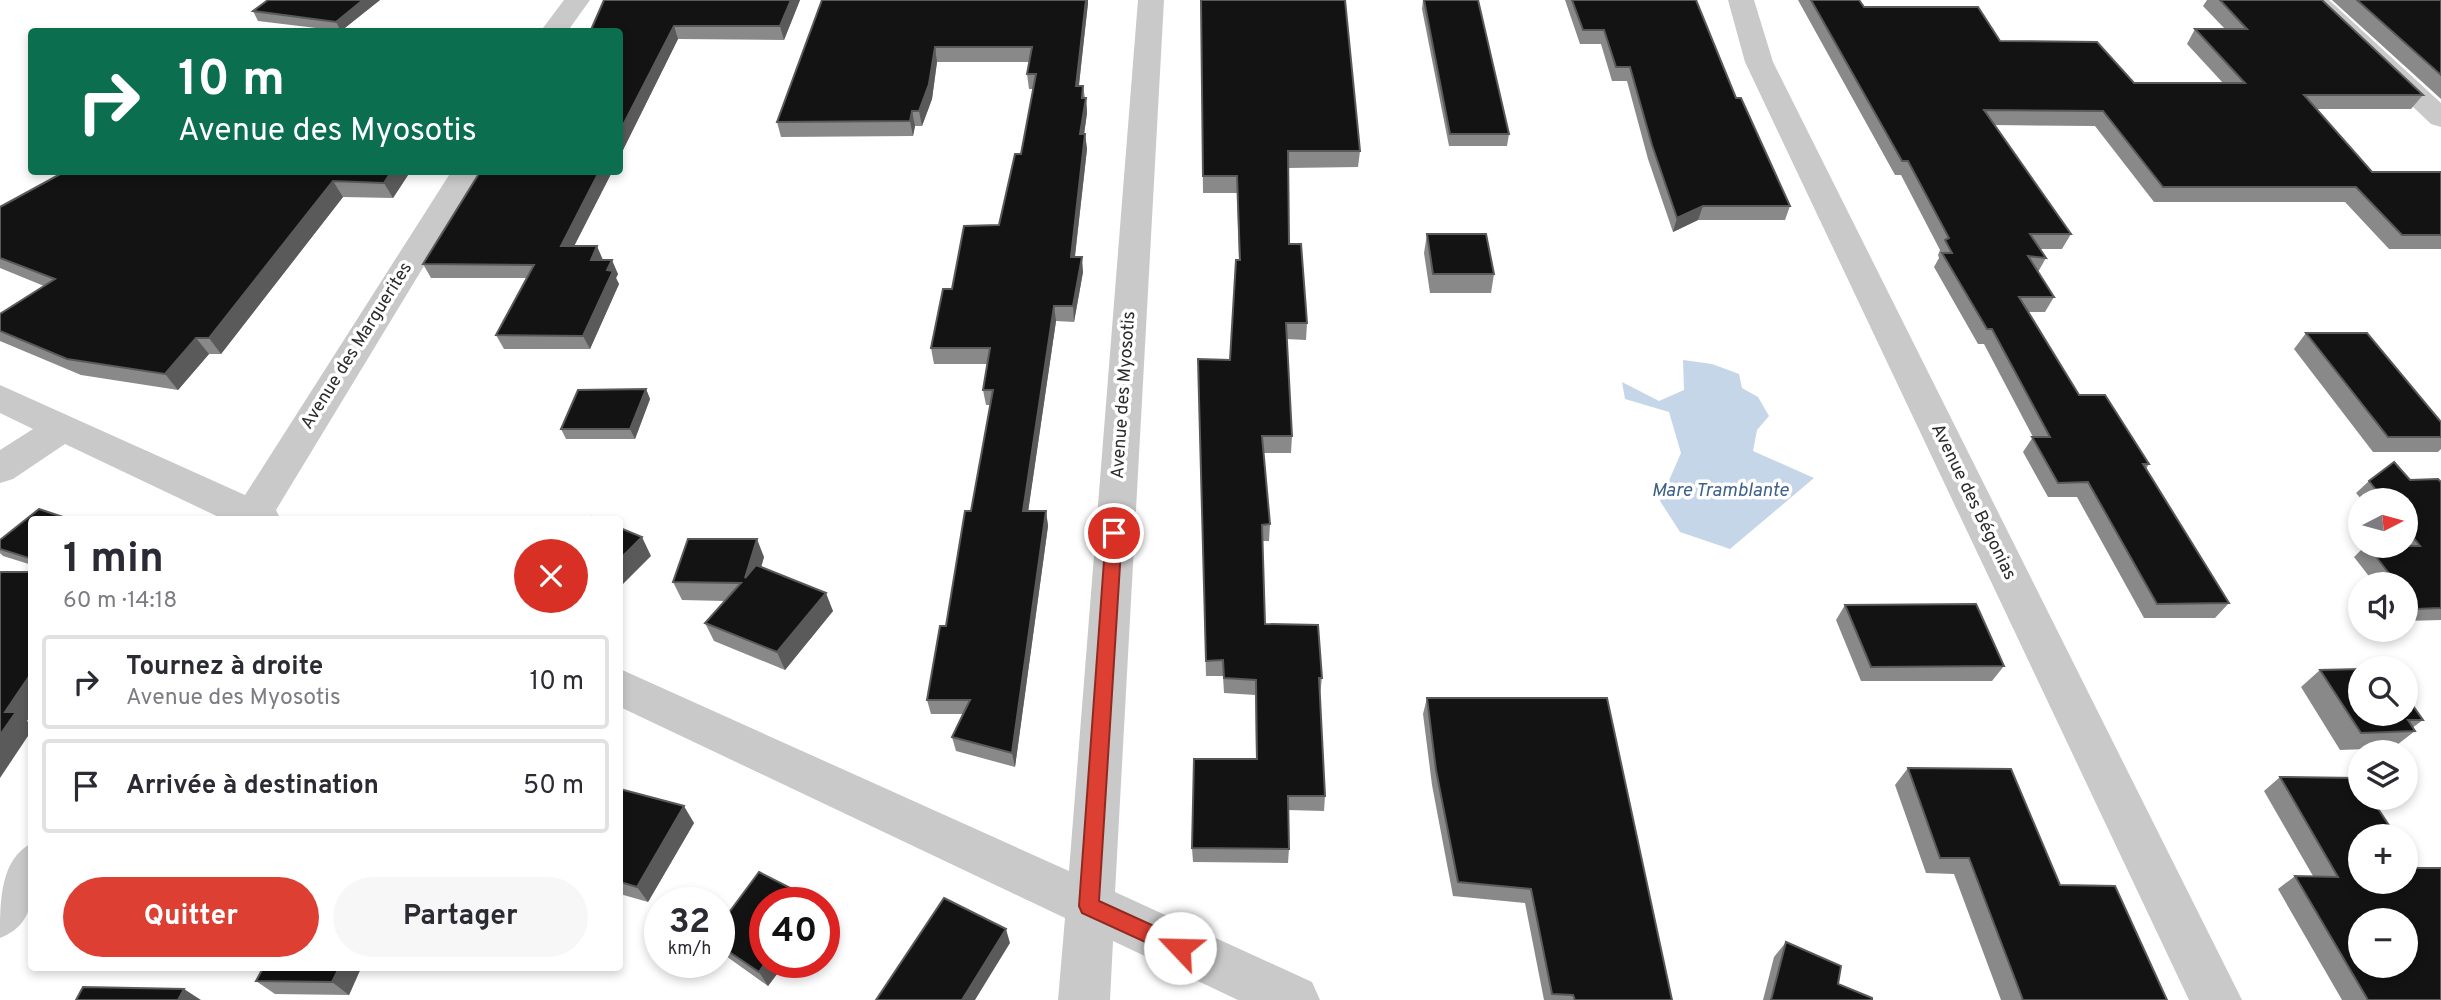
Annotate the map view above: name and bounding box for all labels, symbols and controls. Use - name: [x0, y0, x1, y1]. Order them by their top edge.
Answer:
- text: 10 m: [178, 51, 285, 113]
- icon: right: [63, 56, 154, 147]
- text: Avenue des Myosotis: [178, 112, 477, 152]
- street label: Avenue des Marguerites: [296, 258, 418, 434]
- street label: Avenue des Myosotis: [1107, 310, 1141, 480]
- street label: Avenue des Bégonias: [1925, 420, 2021, 584]
- water label: Mare Tramblante: [1651, 479, 1789, 503]
- north arrow: [2348, 488, 2418, 558]
- map controls: [2348, 488, 2418, 978]
- pin: [1084, 503, 1144, 563]
- icon: arrive: [1095, 514, 1133, 552]
- text: 1 min: [63, 534, 164, 587]
- button: close: [514, 539, 588, 613]
- button: sound: [2348, 572, 2418, 642]
- text: 60 m · 14:18: [63, 587, 177, 616]
- text: Tournez à droite: [126, 651, 323, 684]
- button: search: [2348, 656, 2418, 726]
- icon: right: [67, 663, 105, 701]
- text: 10 m: [529, 666, 584, 699]
- text: Avenue des Myosotis: [126, 684, 341, 713]
- button: layers: [2348, 740, 2418, 810]
- icon: arrive: [67, 767, 105, 805]
- text: Arrivée à destination: [126, 770, 379, 803]
- text: 50 m: [523, 770, 584, 803]
- button: +: [2348, 824, 2418, 894]
- button: Quitter: [63, 877, 319, 957]
- button: Partager: [333, 877, 588, 957]
- speed limit sign: 40: [749, 887, 840, 978]
- text: 32: [669, 901, 710, 945]
- button: −: [2348, 908, 2418, 978]
- position arrow: [1143, 911, 1217, 985]
- text: km/h: [668, 938, 711, 961]

